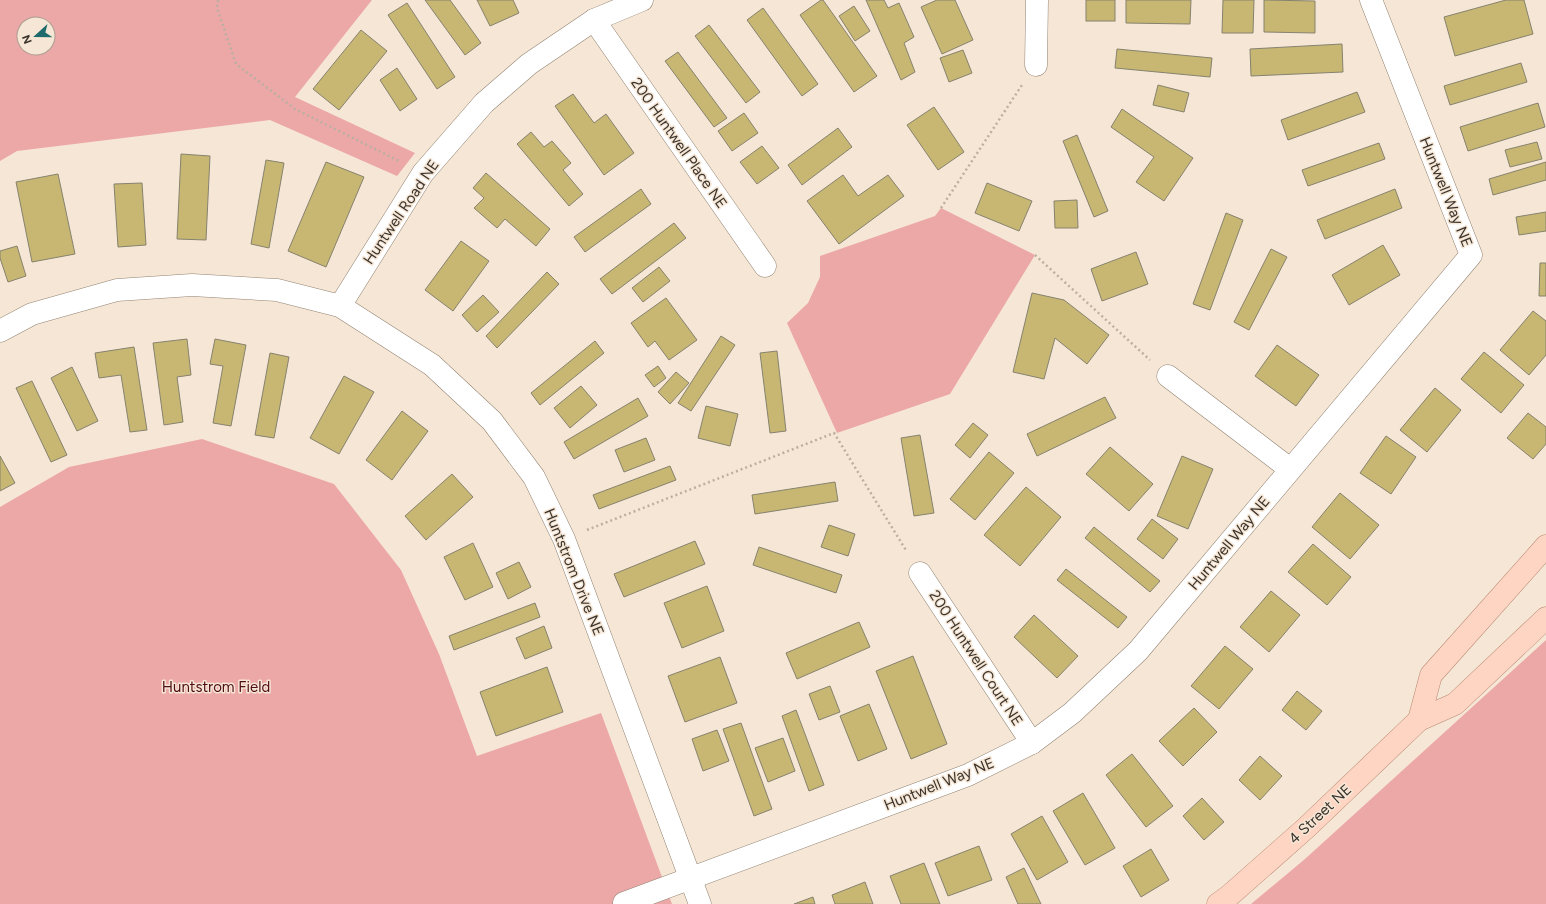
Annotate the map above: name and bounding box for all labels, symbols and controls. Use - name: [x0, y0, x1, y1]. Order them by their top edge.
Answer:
- north arrow: [16, 16, 56, 56]
- text: N: [20, 33, 35, 46]
- street label: 200 Huntwell Place NE: [627, 74, 731, 212]
- street label: Huntwell Way NE: [1416, 134, 1476, 250]
- street label: Huntwell Road NE: [359, 156, 443, 268]
- street label: Huntwell Way NE: [1184, 492, 1274, 594]
- street label: Huntstrom Drive NE: [540, 506, 608, 638]
- street label: 200 Huntwell Court NE: [925, 587, 1027, 729]
- park label: Huntstrom Field: [162, 678, 270, 696]
- street label: Huntwell Way NE: [881, 754, 997, 814]
- street label: 4 Street NE: [1285, 780, 1355, 848]

